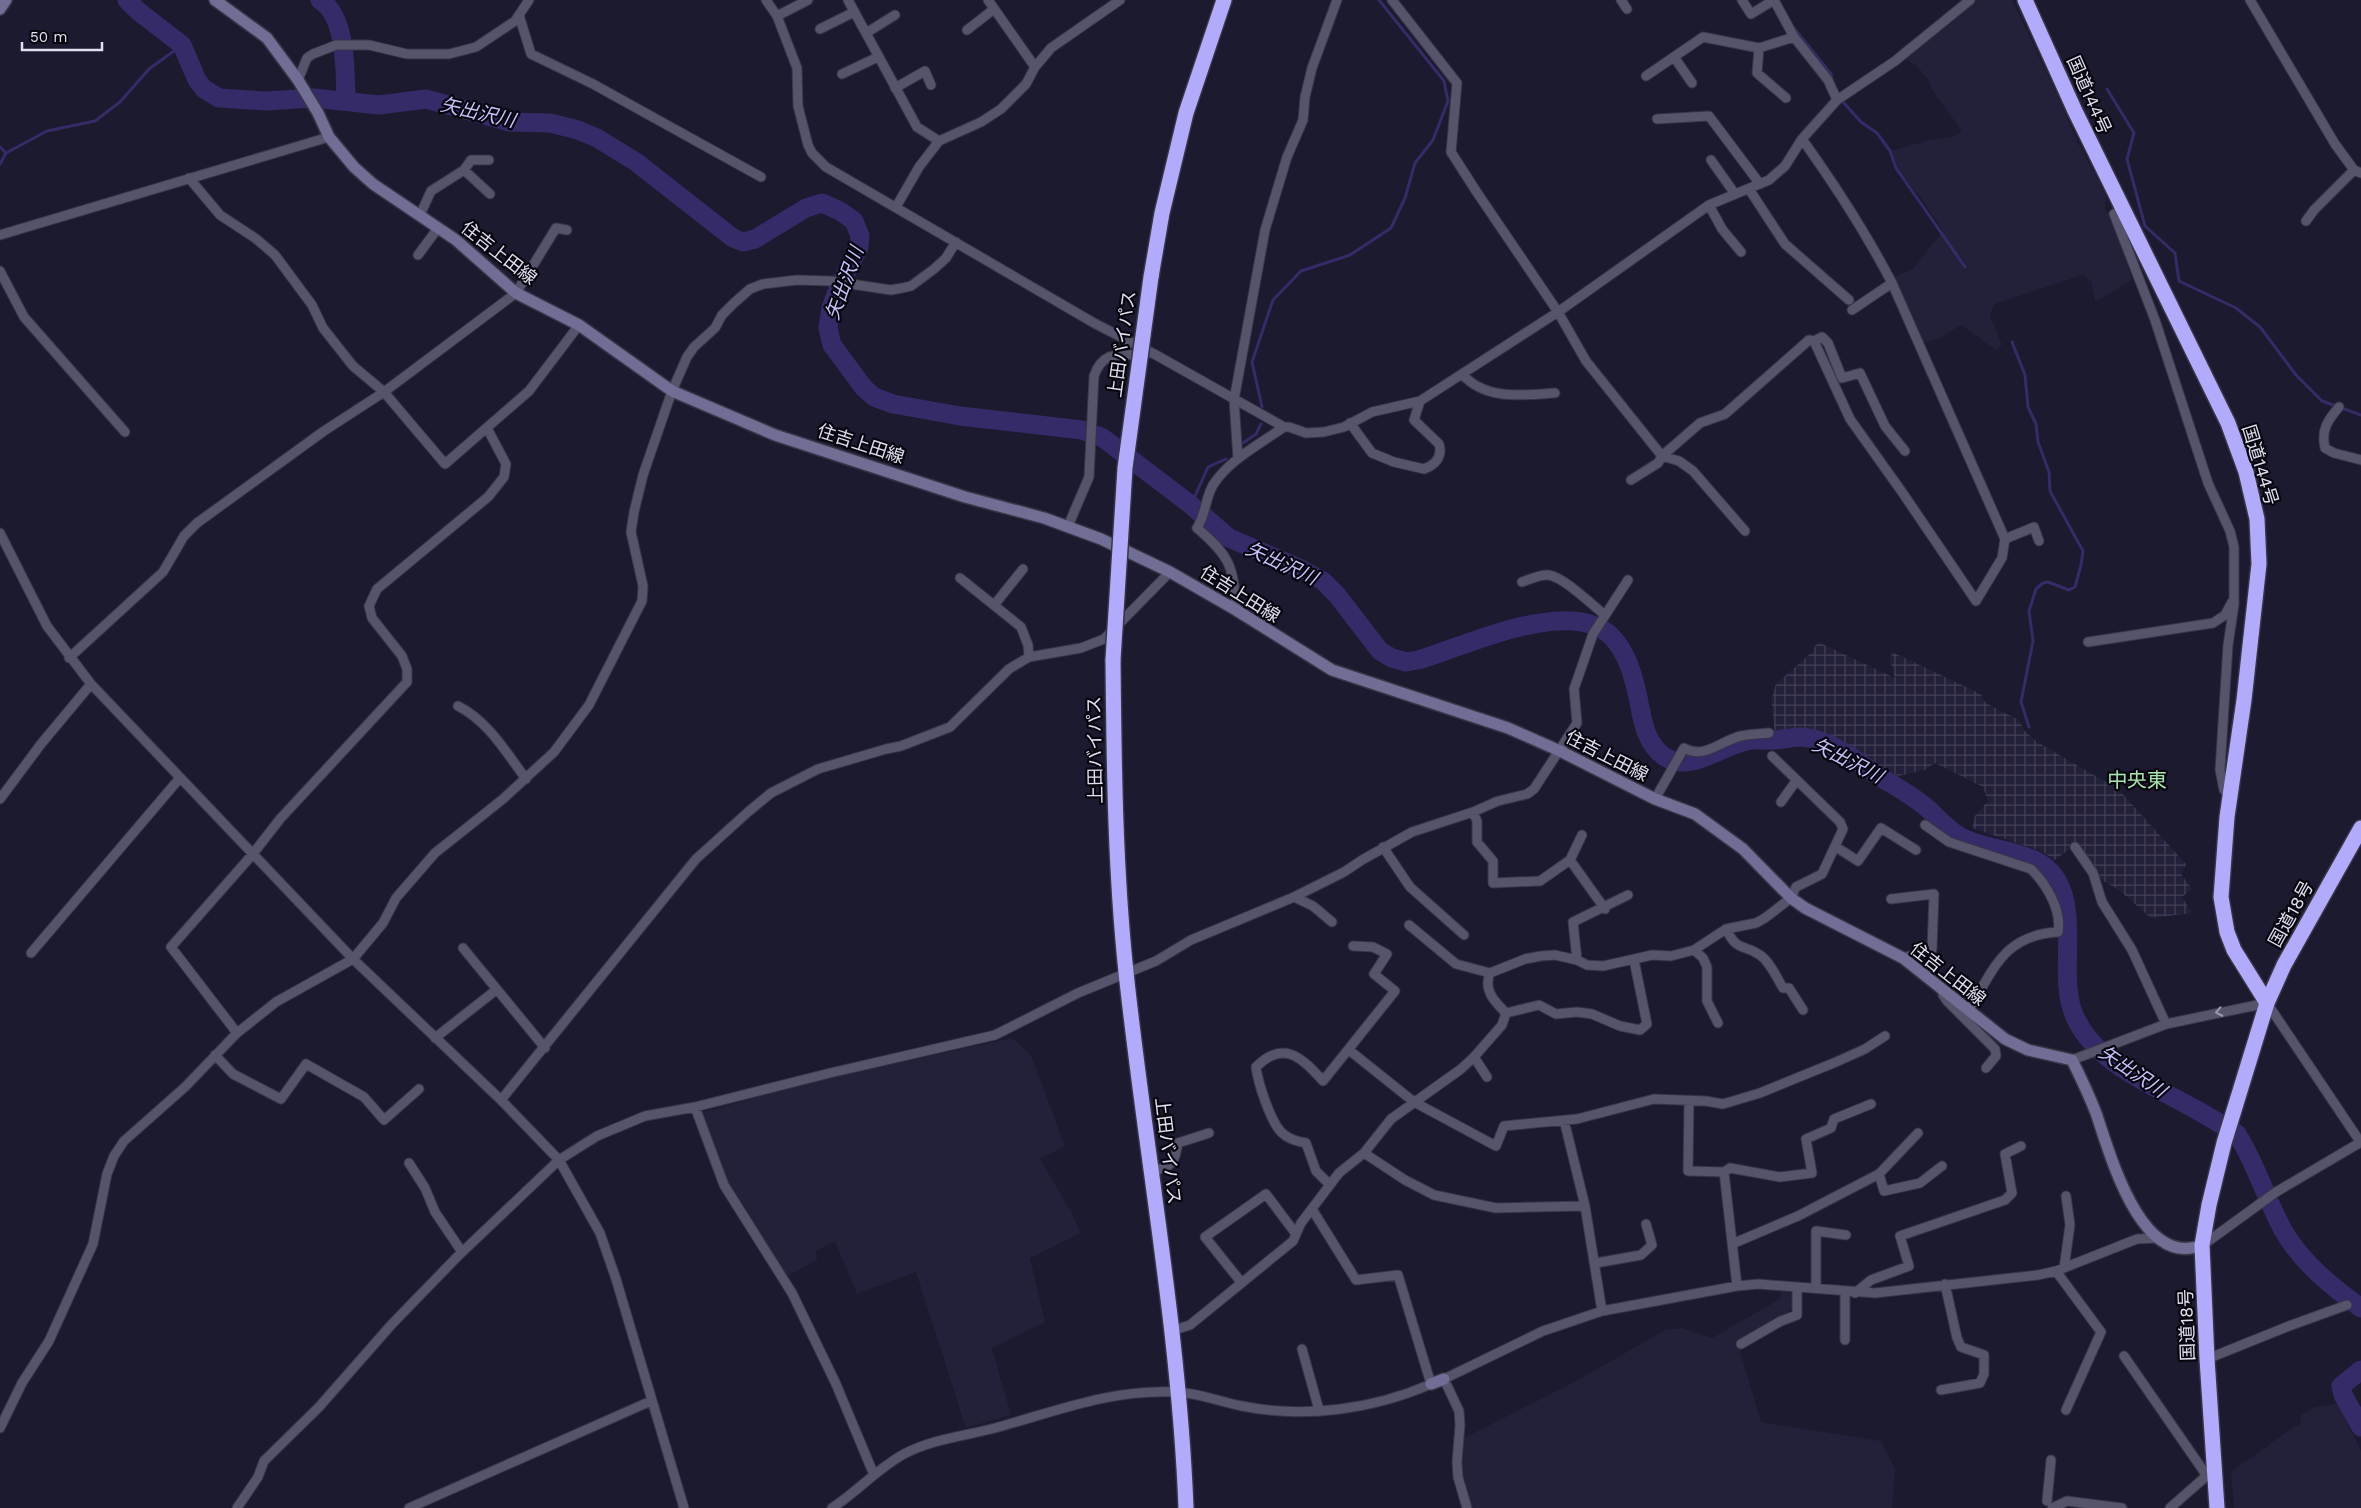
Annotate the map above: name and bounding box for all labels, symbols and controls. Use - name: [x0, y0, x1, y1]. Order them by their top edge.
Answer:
- scale bar: [22, 20, 102, 52]
- text: 50 m: [30, 28, 67, 46]
- street label: 国道144号: [2063, 53, 2116, 137]
- water label: 矢出沢川: [438, 93, 519, 133]
- street label: 住吉上田線: [457, 217, 541, 289]
- water label: 矢出沢川: [821, 242, 869, 323]
- street label: 上田バイパス: [1104, 289, 1139, 399]
- street label: 住吉上田線: [815, 420, 907, 467]
- street label: 国道144号: [2238, 422, 2283, 508]
- water label: 矢出沢川: [1242, 537, 1323, 591]
- street label: 住吉上田線: [1197, 561, 1284, 626]
- street label: 上田バイパス: [1083, 696, 1106, 804]
- street label: 住吉上田線: [1562, 726, 1652, 785]
- water label: 矢出沢川: [1809, 733, 1889, 789]
- district label: 中央東: [2107, 768, 2167, 792]
- street label: 国道18号: [2264, 877, 2317, 950]
- street label: 住吉上田線: [1906, 938, 1990, 1010]
- one-way arrow: [2214, 1007, 2223, 1017]
- water label: 矢出沢川: [2095, 1041, 2172, 1103]
- street label: 上田バイパス: [1152, 1096, 1185, 1206]
- street label: 国道18号: [2175, 1289, 2198, 1361]

